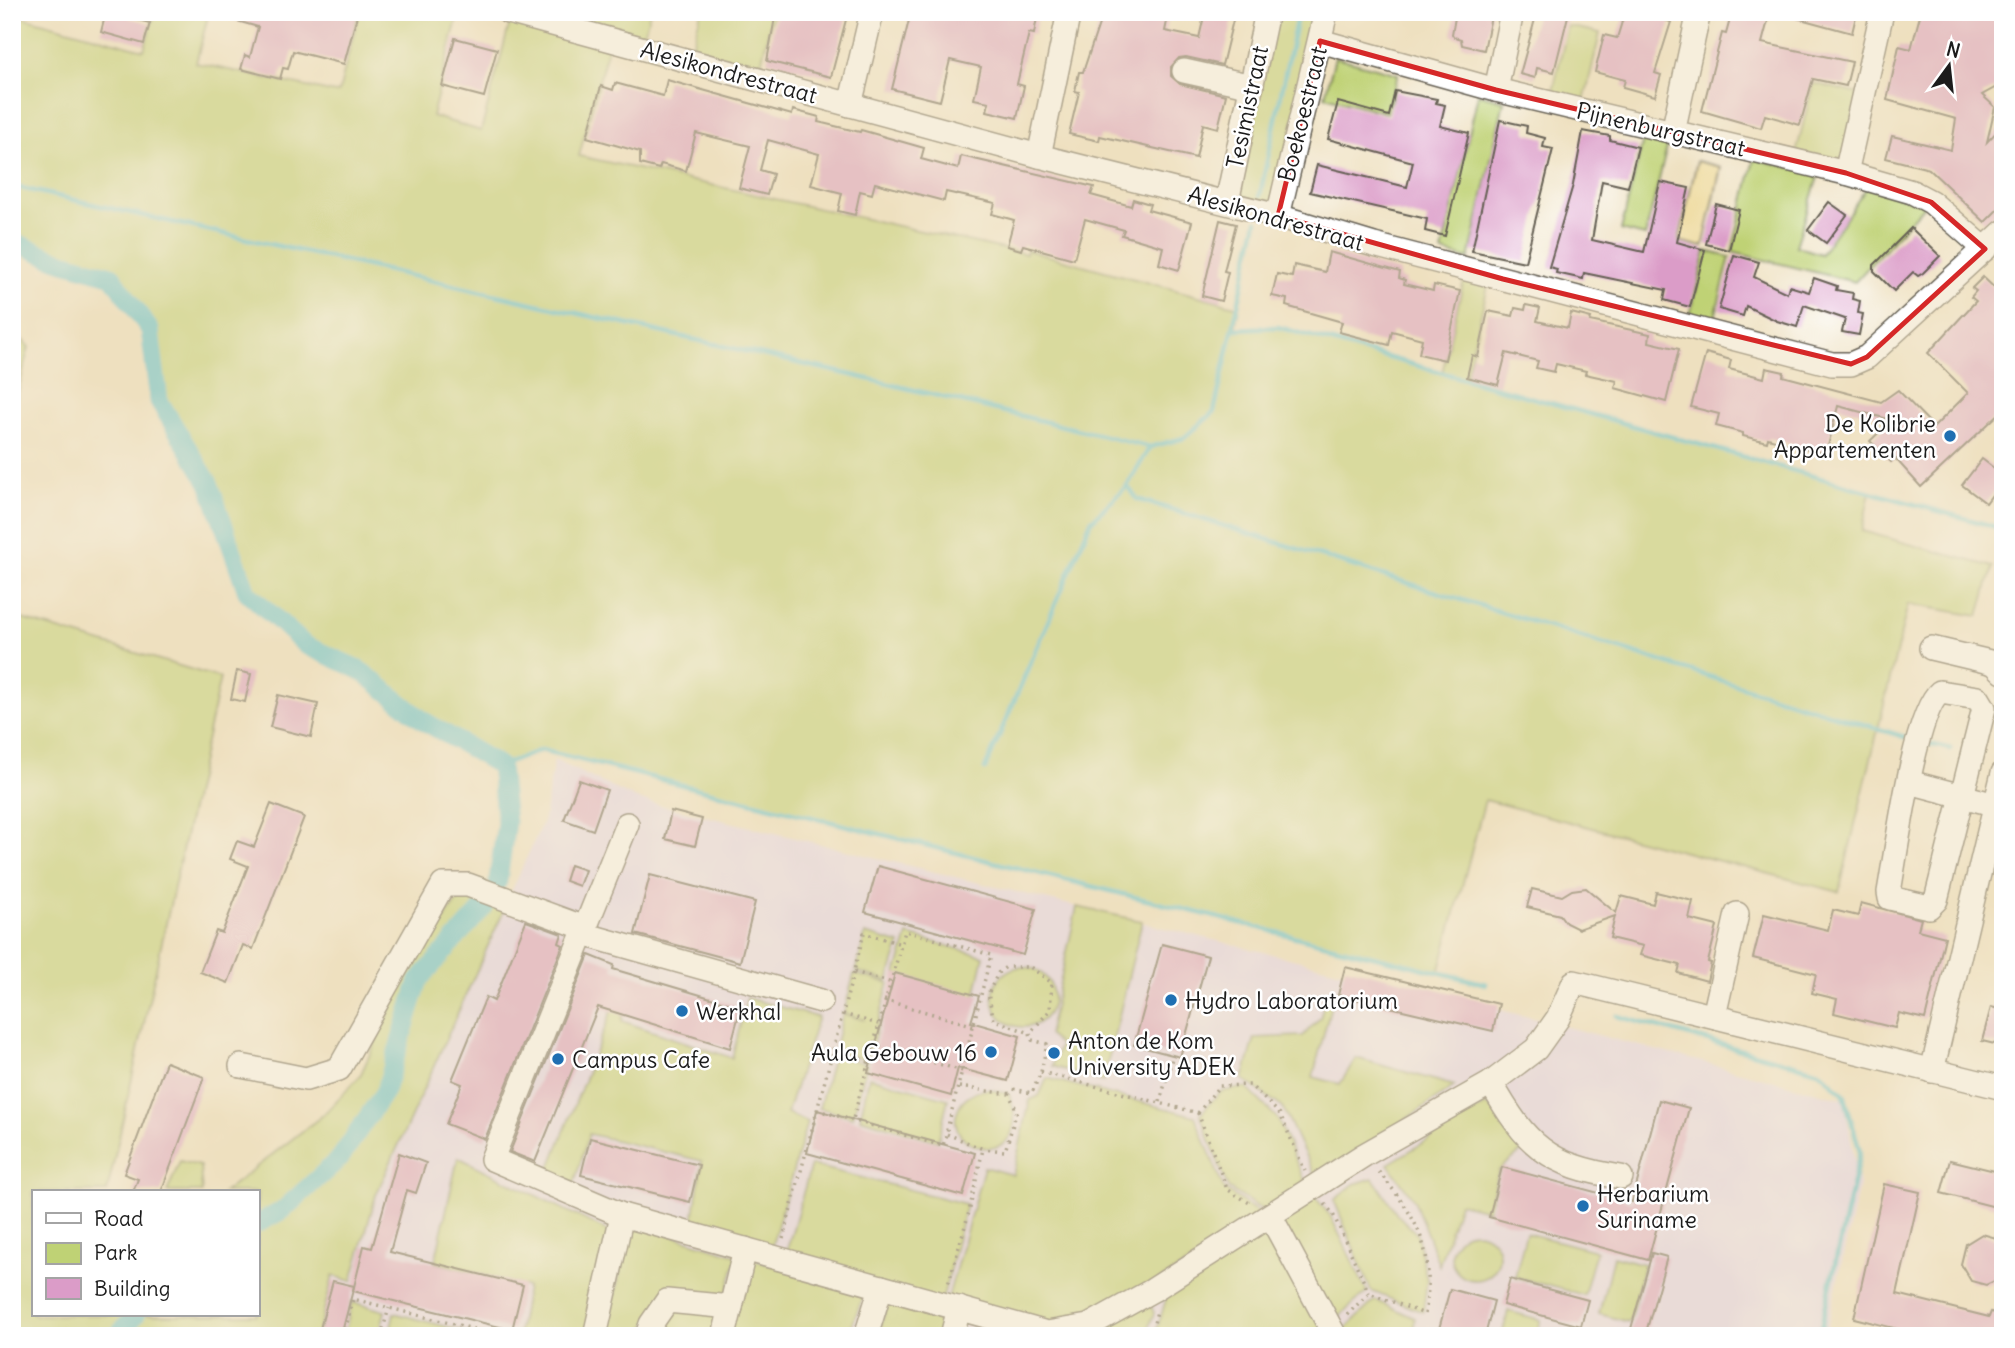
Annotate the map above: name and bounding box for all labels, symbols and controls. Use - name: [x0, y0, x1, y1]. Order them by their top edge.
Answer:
- north arrow: [1913, 32, 1983, 102]
- street label: Alesikondrestraat: [638, 34, 821, 110]
- text: N: [1944, 36, 1963, 63]
- street label: Tesimistraat: [1220, 43, 1274, 171]
- street label: Boekoestraat: [1271, 43, 1333, 185]
- street label: Pijnenburgstraat: [1574, 95, 1749, 163]
- street label: Alesikondrestraat: [1185, 179, 1368, 257]
- place label: De Kolibrie Appartementen: [1774, 409, 1936, 464]
- marker: De Kolibrie Appartementen: [1942, 428, 1958, 444]
- place label: Hydro Laboratorium: [1185, 986, 1398, 1015]
- marker: Hydro Laboratorium: [1163, 992, 1179, 1008]
- place label: Werkhal: [696, 997, 781, 1026]
- marker: Werkhal: [674, 1003, 690, 1019]
- place label: Anton de Kom University ADEK: [1068, 1026, 1236, 1081]
- place label: Aula Gebouw 16: [811, 1038, 977, 1067]
- marker: Aula Gebouw 16: [983, 1044, 999, 1060]
- place label: Campus Cafe: [572, 1045, 710, 1074]
- marker: Anton de Kom University ADEK: [1046, 1045, 1062, 1061]
- marker: Campus Cafe: [550, 1051, 566, 1067]
- place label: Herbarium Suriname: [1597, 1179, 1709, 1234]
- legend: [32, 1190, 259, 1316]
- marker: Herbarium Suriname: [1575, 1198, 1591, 1214]
- text: Road: [94, 1205, 143, 1232]
- text: Park: [94, 1239, 137, 1266]
- text: Building: [94, 1275, 170, 1302]

